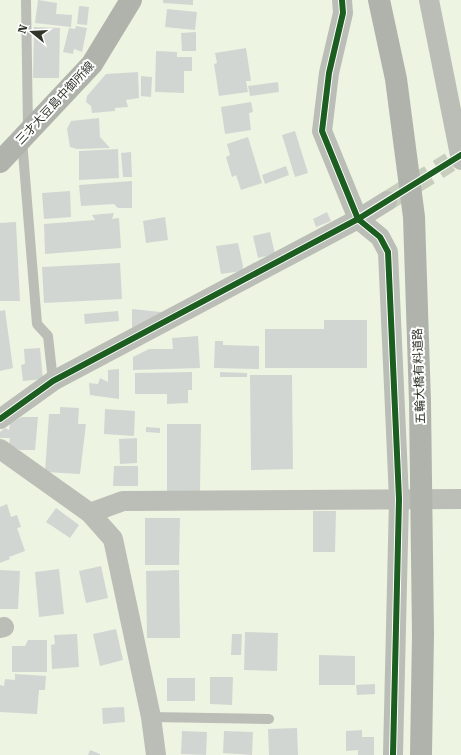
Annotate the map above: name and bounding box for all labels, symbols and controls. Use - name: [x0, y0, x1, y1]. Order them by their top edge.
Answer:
- north arrow: [12, 12, 52, 52]
- text: N: [15, 23, 31, 35]
- street label: 三才大豆島中御所線: [13, 59, 97, 147]
- street label: 五輪大橋有料道路: [410, 328, 428, 424]

